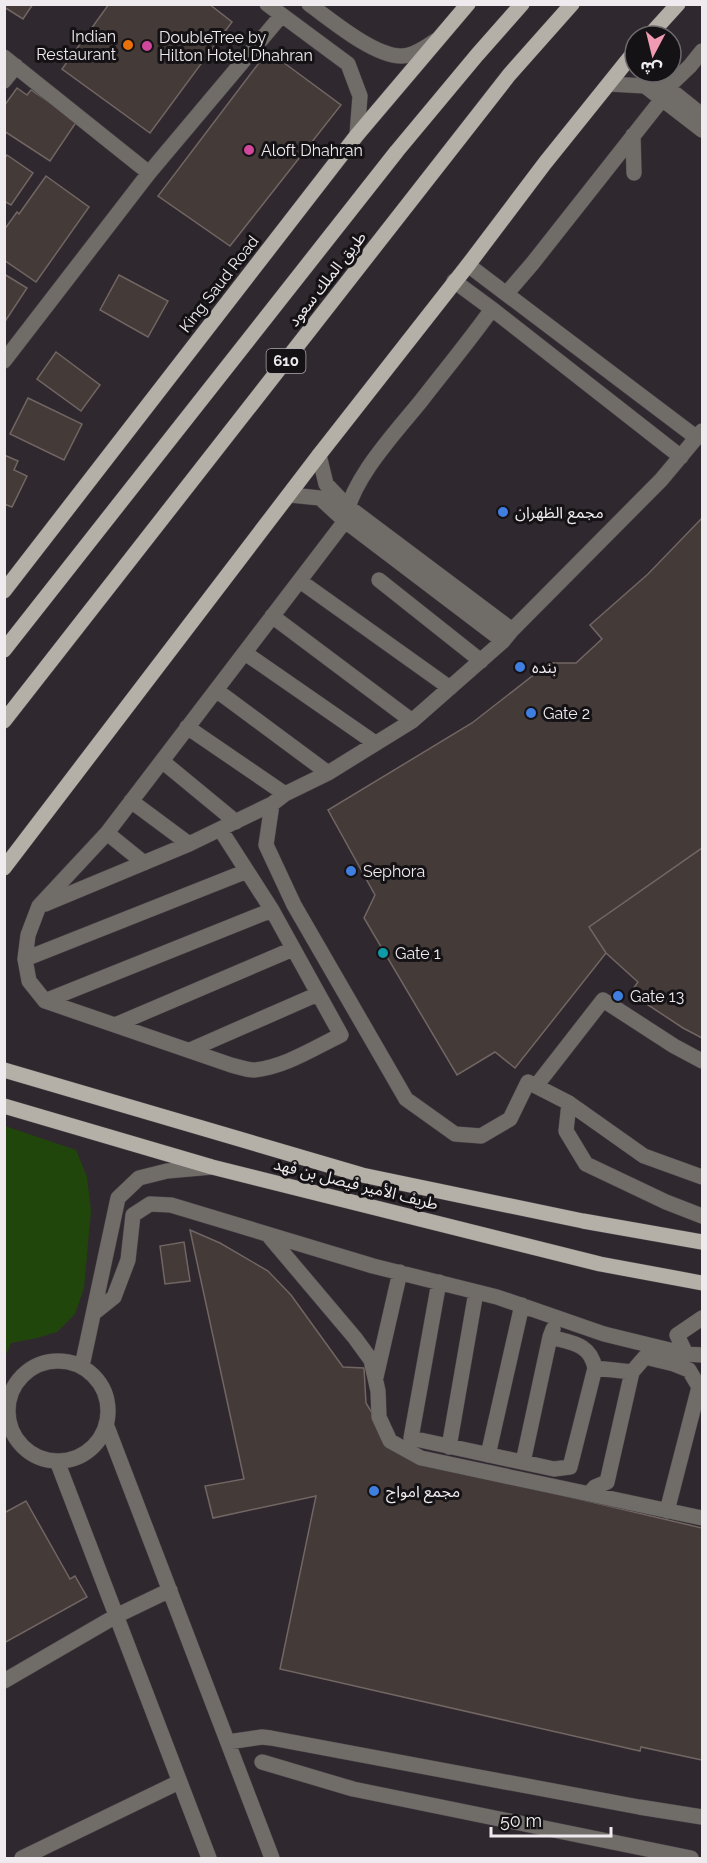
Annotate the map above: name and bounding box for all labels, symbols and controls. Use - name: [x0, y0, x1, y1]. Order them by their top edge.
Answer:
- north arrow: [623, 24, 683, 84]
- place label: Indian Restaurant: [36, 27, 117, 64]
- place label: DoubleTree by Hilton Hotel Dhahran: [159, 28, 313, 65]
- marker: Indian Restaurant: [121, 38, 135, 52]
- marker: DoubleTree by Hilton Hotel Dhahran: [140, 39, 154, 53]
- text: ش: [639, 58, 663, 79]
- place label: Aloft Dhahran: [261, 141, 363, 160]
- marker: Aloft Dhahran: [242, 143, 256, 157]
- street label: طريق الملك سعود: [284, 228, 371, 331]
- street label: King Saud Road: [175, 232, 263, 336]
- road number: 610: [266, 349, 306, 373]
- place label: مجمع الظهران: [515, 503, 604, 525]
- marker: مجمع الظهران: [496, 505, 510, 519]
- place label: بنده: [532, 658, 557, 677]
- marker: بنده: [513, 660, 527, 674]
- place label: Gate 2: [543, 704, 590, 723]
- marker: Gate 2: [524, 706, 538, 720]
- place label: Sephora: [363, 862, 425, 881]
- marker: Sephora: [344, 864, 358, 878]
- place label: Gate 1: [395, 944, 441, 963]
- marker: Gate 1: [376, 946, 390, 960]
- place label: Gate 13: [630, 987, 684, 1006]
- marker: Gate 13: [611, 989, 625, 1003]
- street label: طريف الأمير فيصل بن فهد: [272, 1154, 440, 1214]
- place label: مجمع امواج: [386, 1482, 460, 1504]
- marker: مجمع امواج: [367, 1484, 381, 1498]
- scale bar: [491, 1800, 611, 1838]
- text: 50 m: [500, 1810, 542, 1831]

